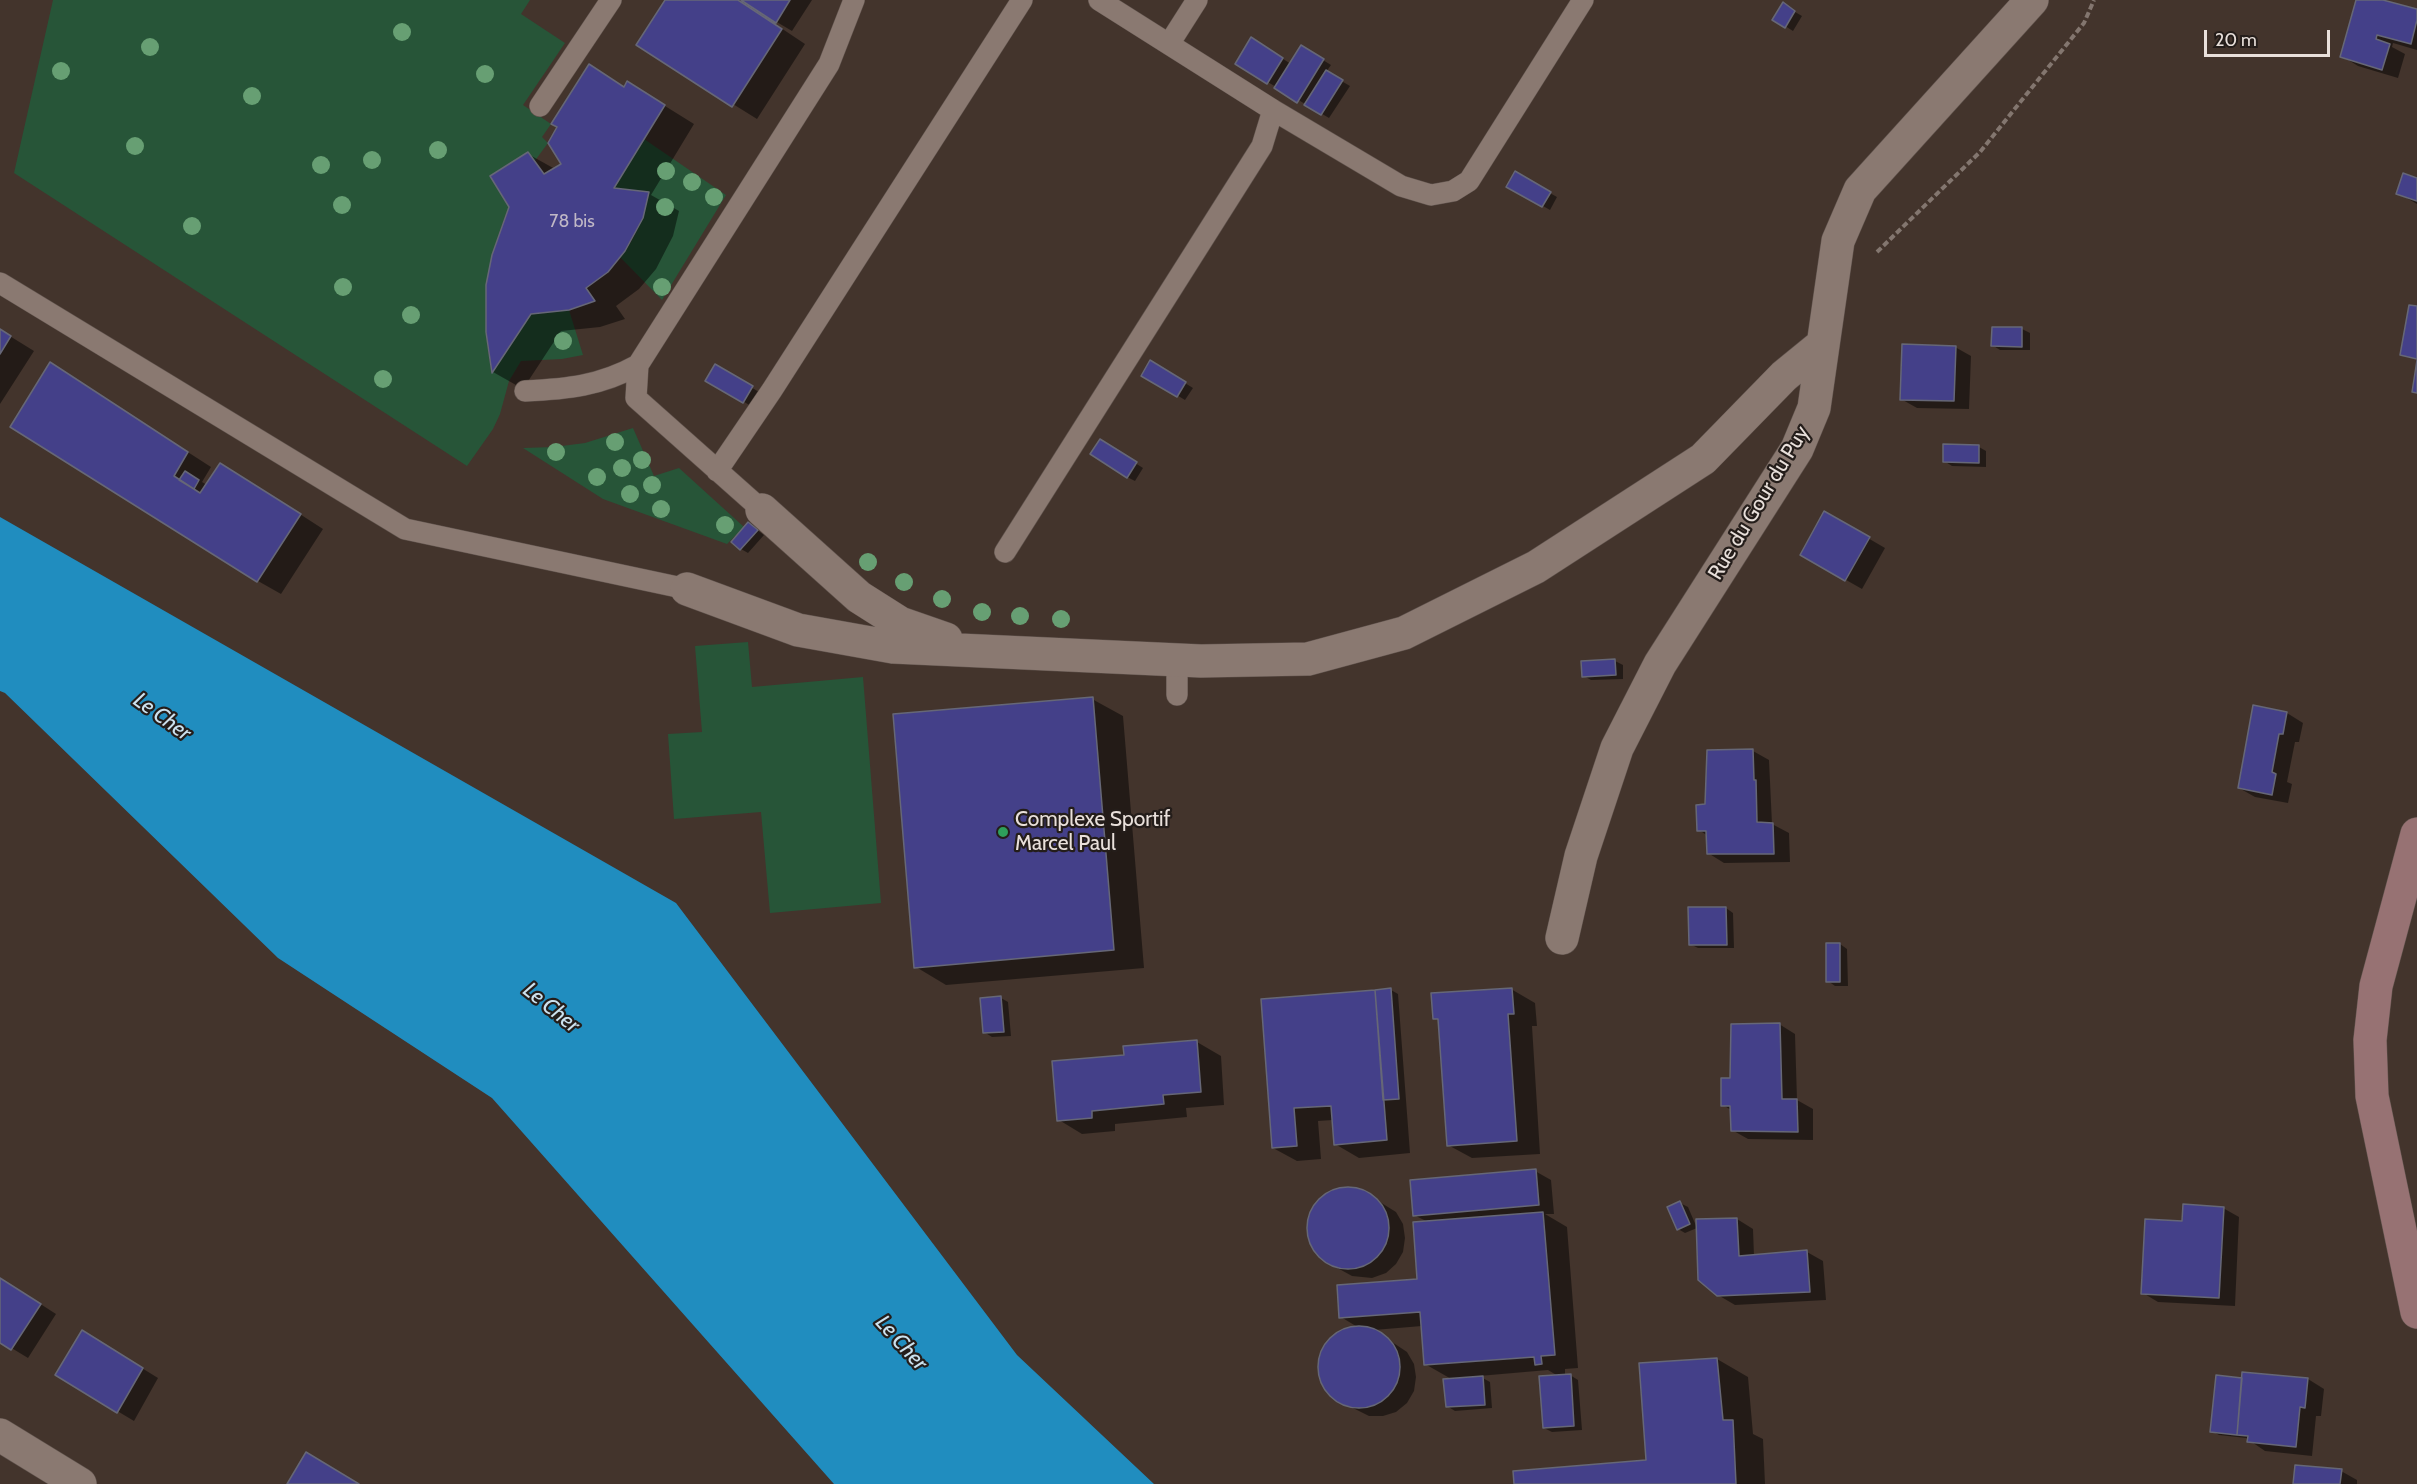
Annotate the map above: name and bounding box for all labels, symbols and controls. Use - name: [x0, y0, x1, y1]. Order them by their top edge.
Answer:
- scale bar: [2207, 18, 2333, 56]
- text: 20 m: [2215, 29, 2257, 51]
- house number: 78 bis: [549, 211, 595, 233]
- street label: Rue du Gour du Puy: [1703, 421, 1815, 585]
- water label: Le Cher: [128, 687, 196, 747]
- place label: Complexe Sportif Marcel Paul: [1015, 807, 1170, 857]
- marker: Complexe Sportif Marcel Paul: [996, 825, 1010, 839]
- water label: Le Cher: [517, 977, 585, 1039]
- water label: Le Cher: [869, 1310, 933, 1376]

